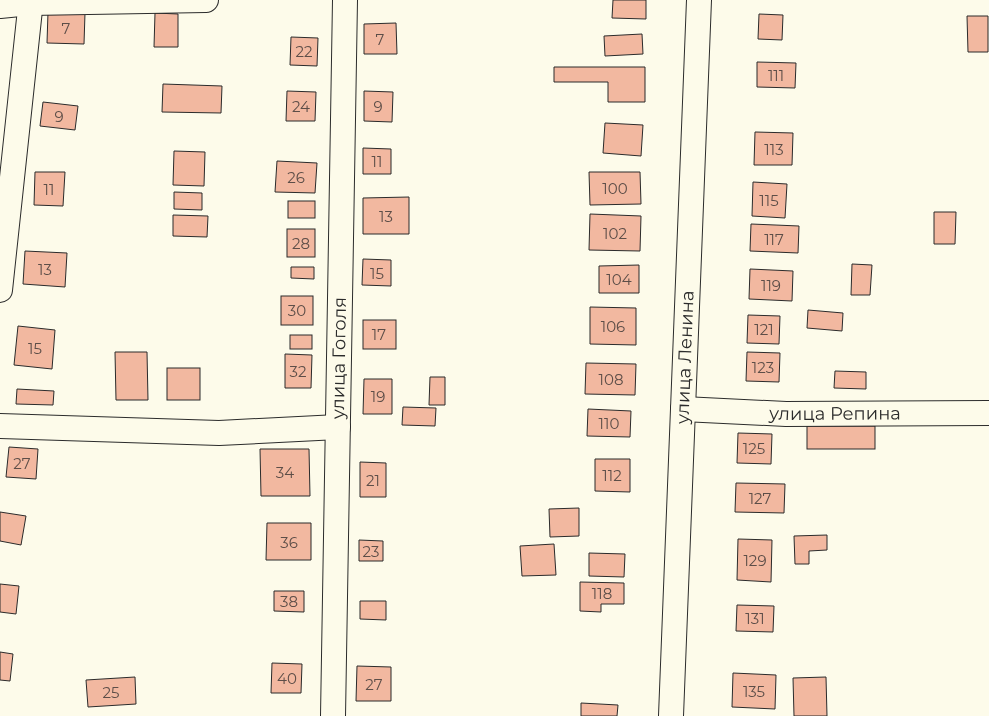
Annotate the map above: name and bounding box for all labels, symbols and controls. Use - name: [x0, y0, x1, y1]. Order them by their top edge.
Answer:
- house number: 7: [62, 19, 71, 38]
- house number: 7: [376, 30, 385, 49]
- house number: 22: [295, 42, 313, 61]
- house number: 111: [768, 66, 784, 85]
- house number: 24: [292, 97, 310, 116]
- house number: 9: [373, 97, 383, 116]
- house number: 9: [54, 107, 64, 126]
- house number: 113: [764, 140, 784, 159]
- house number: 11: [372, 152, 382, 171]
- house number: 26: [287, 168, 305, 187]
- house number: 100: [602, 179, 628, 198]
- house number: 11: [44, 180, 54, 199]
- house number: 115: [759, 191, 779, 210]
- house number: 13: [379, 207, 393, 226]
- house number: 102: [603, 224, 627, 243]
- house number: 117: [764, 230, 784, 249]
- house number: 28: [292, 234, 310, 253]
- house number: 13: [38, 260, 52, 279]
- house number: 15: [370, 264, 384, 283]
- house number: 104: [606, 270, 632, 289]
- house number: 119: [761, 276, 781, 295]
- street label: улица Ленина: [671, 290, 699, 425]
- street label: улица Гоголя: [327, 297, 351, 420]
- house number: 30: [288, 301, 306, 320]
- house number: 106: [601, 317, 625, 336]
- house number: 121: [754, 320, 774, 339]
- house number: 17: [372, 325, 386, 344]
- house number: 15: [28, 339, 42, 358]
- house number: 123: [752, 358, 774, 377]
- house number: 32: [290, 362, 306, 381]
- house number: 108: [599, 370, 623, 389]
- house number: 19: [371, 387, 385, 406]
- street label: улица Репина: [767, 402, 901, 425]
- house number: 110: [599, 414, 619, 433]
- house number: 125: [743, 439, 765, 458]
- house number: 27: [13, 454, 31, 473]
- house number: 34: [276, 463, 294, 482]
- house number: 112: [602, 466, 622, 485]
- house number: 21: [366, 471, 380, 490]
- house number: 127: [749, 489, 772, 508]
- house number: 36: [280, 533, 298, 552]
- house number: 23: [363, 542, 379, 561]
- house number: 129: [743, 551, 767, 570]
- house number: 118: [592, 584, 612, 603]
- house number: 38: [280, 592, 298, 611]
- house number: 131: [745, 609, 765, 628]
- house number: 40: [277, 669, 297, 688]
- house number: 27: [365, 675, 383, 694]
- house number: 135: [743, 682, 765, 701]
- house number: 25: [102, 683, 120, 702]

